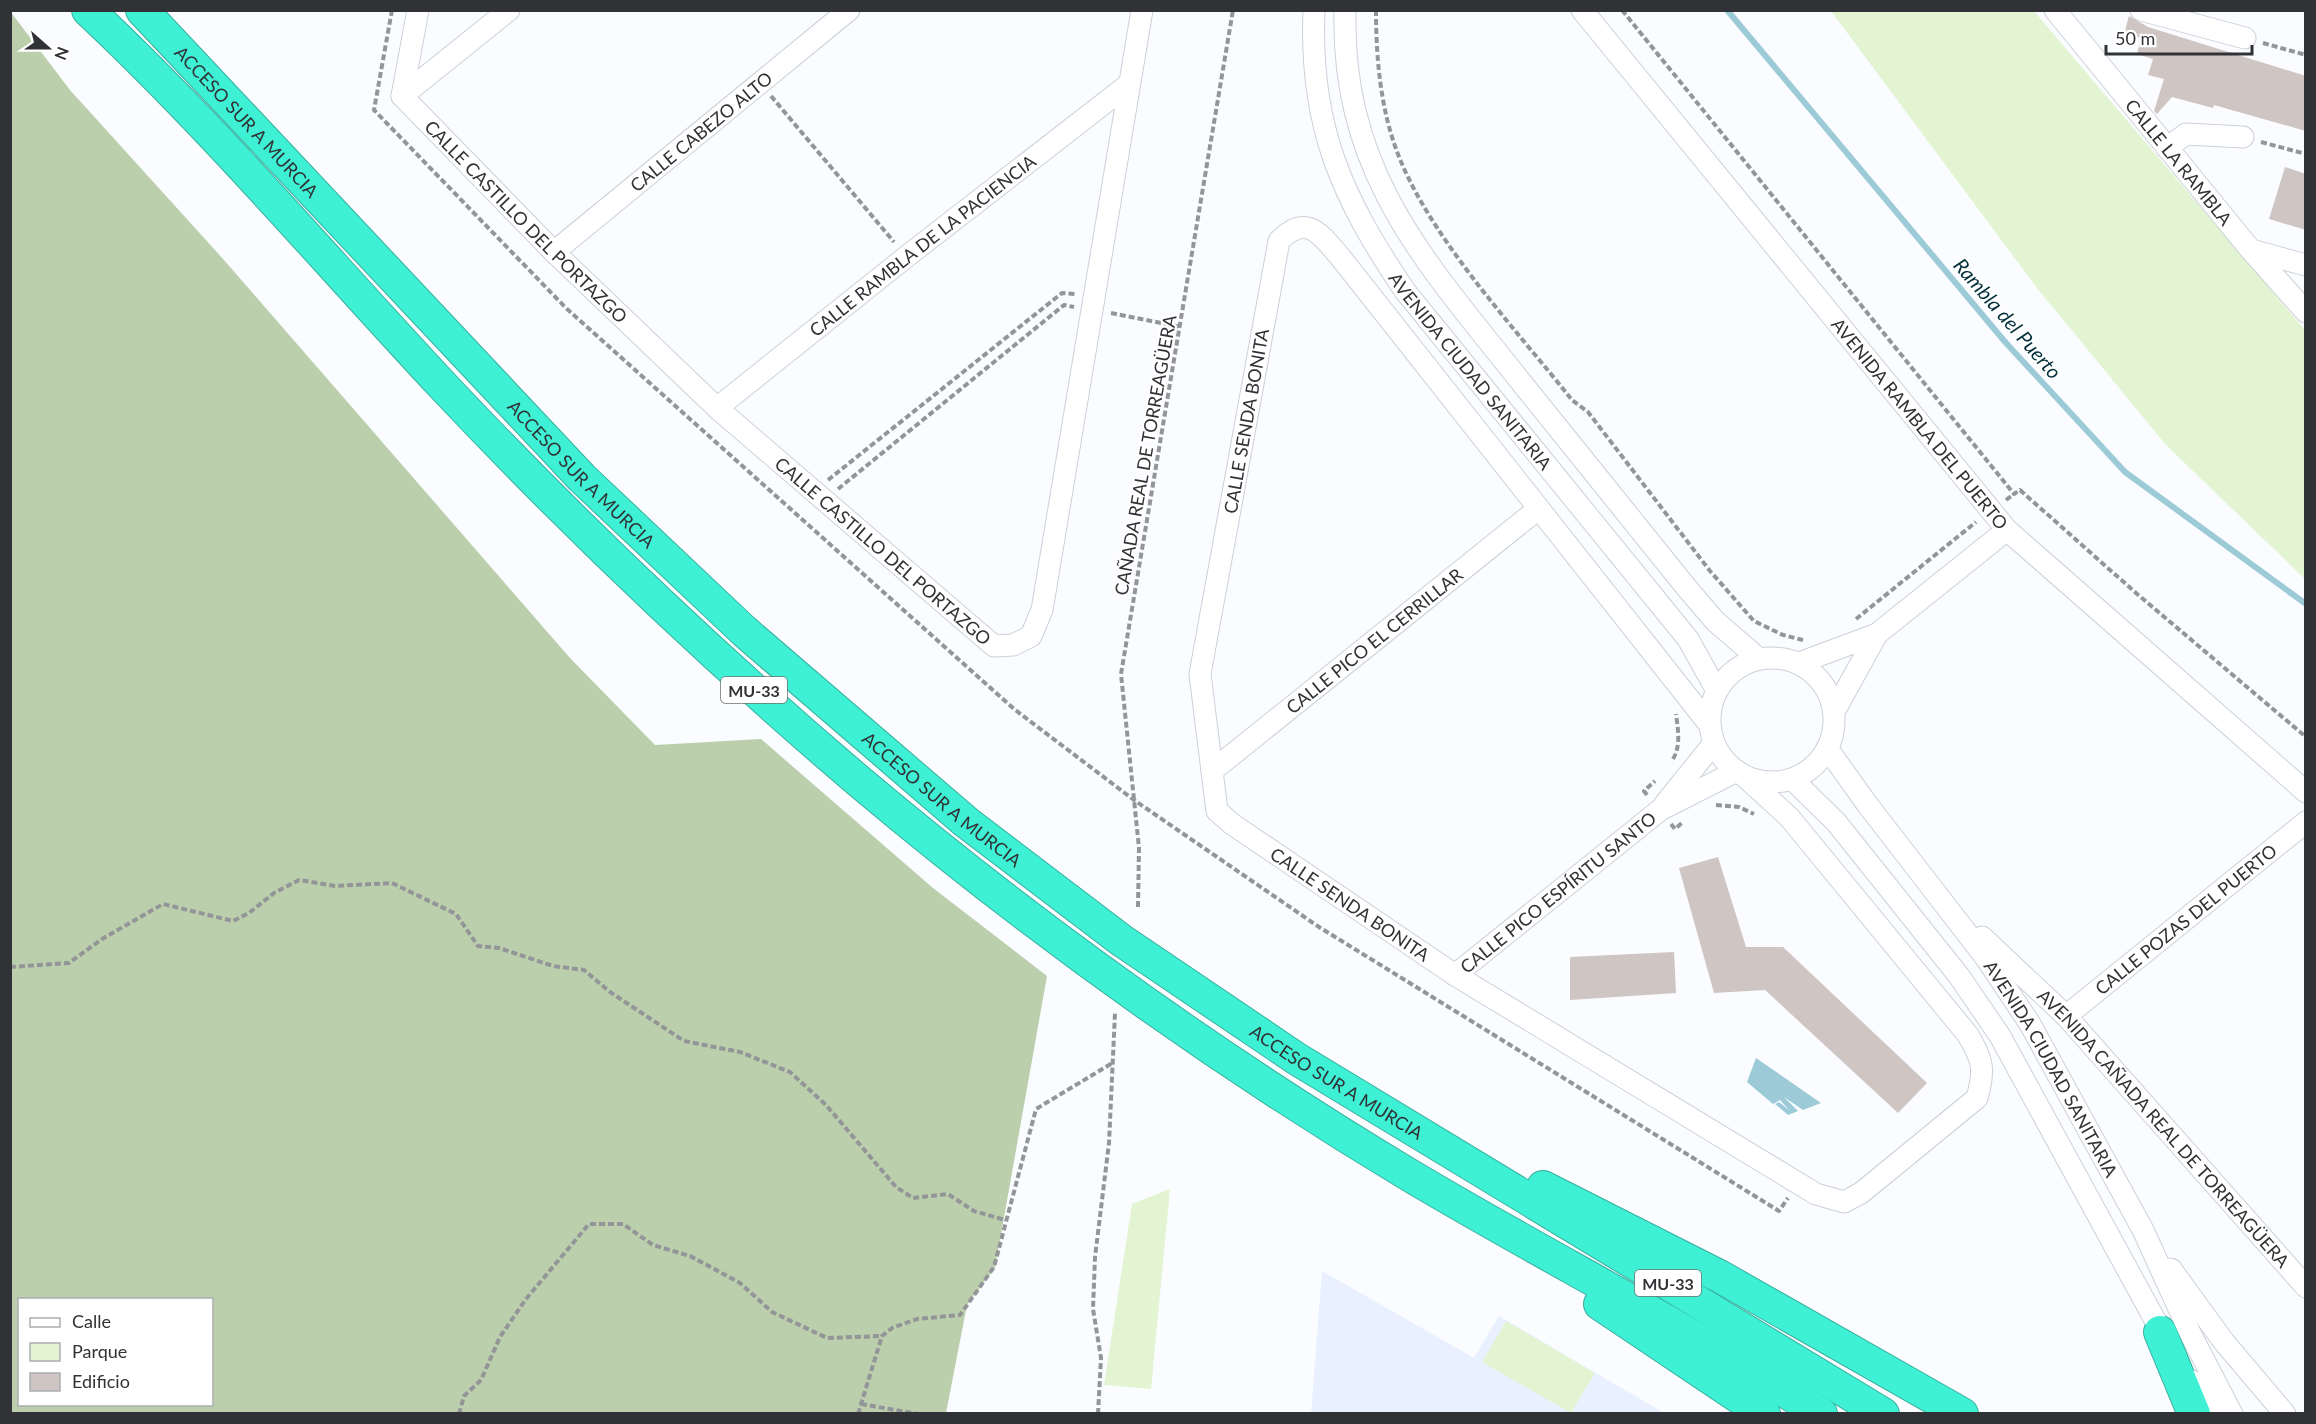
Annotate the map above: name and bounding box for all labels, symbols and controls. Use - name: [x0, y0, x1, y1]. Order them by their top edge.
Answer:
- north arrow: [18, 18, 78, 78]
- scale bar: [2106, 18, 2252, 56]
- text: 50 m: [2115, 27, 2155, 49]
- street label: ACCESO SUR A MURCIA: [170, 41, 324, 202]
- text: N: [51, 44, 74, 63]
- street label: CALLE CABEZO ALTO: [625, 67, 776, 196]
- street label: CALLE LA RAMBLA: [2121, 94, 2237, 230]
- street label: CALLE CASTILLO DEL PORTAZGO: [420, 115, 632, 327]
- street label: CALLE RAMBLA DE LA PACIENCIA: [805, 149, 1040, 341]
- water label: Rambla del Puerto: [1949, 253, 2067, 383]
- street label: AVENIDA CIUDAD SANITARIA: [1385, 268, 1557, 475]
- street label: CAÑADA REAL DE TORREAGÜERA: [1109, 312, 1181, 597]
- street label: AVENIDA RAMBLA DEL PUERTO: [1827, 313, 2013, 534]
- street label: CALLE SENDA BONITA: [1219, 326, 1273, 515]
- street label: ACCESO SUR A MURCIA: [503, 395, 660, 553]
- street label: CALLE CASTILLO DEL PORTAZGO: [771, 452, 996, 650]
- street label: CALLE PICO EL CERRILLAR: [1281, 563, 1467, 718]
- road number: MU-33: [721, 677, 787, 703]
- street label: ACCESO SUR A MURCIA: [858, 727, 1026, 872]
- street label: CALLE PICO ESPÍRITU SANTO: [1455, 807, 1660, 978]
- street label: CALLE POZAS DEL PUERTO: [2090, 839, 2281, 999]
- street label: CALLE SENDA BONITA: [1266, 842, 1435, 966]
- street label: AVENIDA CIUDAD SANITARIA: [1980, 956, 2123, 1181]
- street label: AVENIDA CAÑADA REAL DE TORREAGÜERA: [2033, 984, 2295, 1273]
- street label: ACCESO SUR A MURCIA: [1246, 1020, 1428, 1144]
- road number: MU-33: [1635, 1270, 1701, 1296]
- legend: [18, 1298, 213, 1406]
- text: Calle: [72, 1310, 111, 1332]
- text: Parque: [72, 1340, 127, 1362]
- text: Edificio: [72, 1370, 130, 1392]

